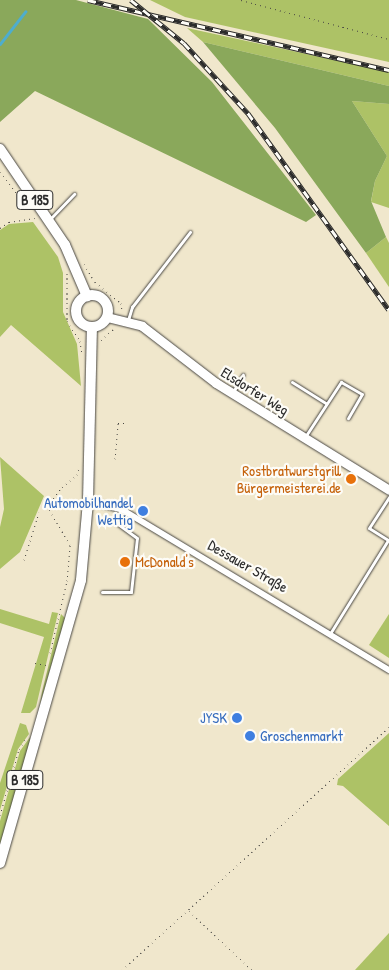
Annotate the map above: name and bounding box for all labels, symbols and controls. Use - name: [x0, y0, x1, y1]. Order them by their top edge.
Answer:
- road number: B 185: [16, 188, 54, 212]
- street label: Elsdorfer Weg: [218, 363, 292, 419]
- place label: Rostbratwurstgrill Bürgermeisterei.de: [237, 461, 341, 496]
- marker: Rostbratwurstgrill Bürgermeisterei.de: [345, 473, 357, 485]
- place label: Automobilhandel Wettig: [44, 493, 133, 528]
- marker: Automobilhandel Wettig: [137, 505, 149, 517]
- street label: Dessauer Straße: [205, 536, 291, 596]
- place label: McDonald's: [135, 553, 194, 571]
- marker: McDonald's: [119, 556, 131, 568]
- place label: JYSK: [200, 709, 227, 727]
- marker: JYSK: [231, 712, 243, 724]
- place label: Groschenmarkt: [260, 727, 343, 745]
- marker: Groschenmarkt: [244, 730, 256, 742]
- road number: B 185: [6, 768, 44, 792]

